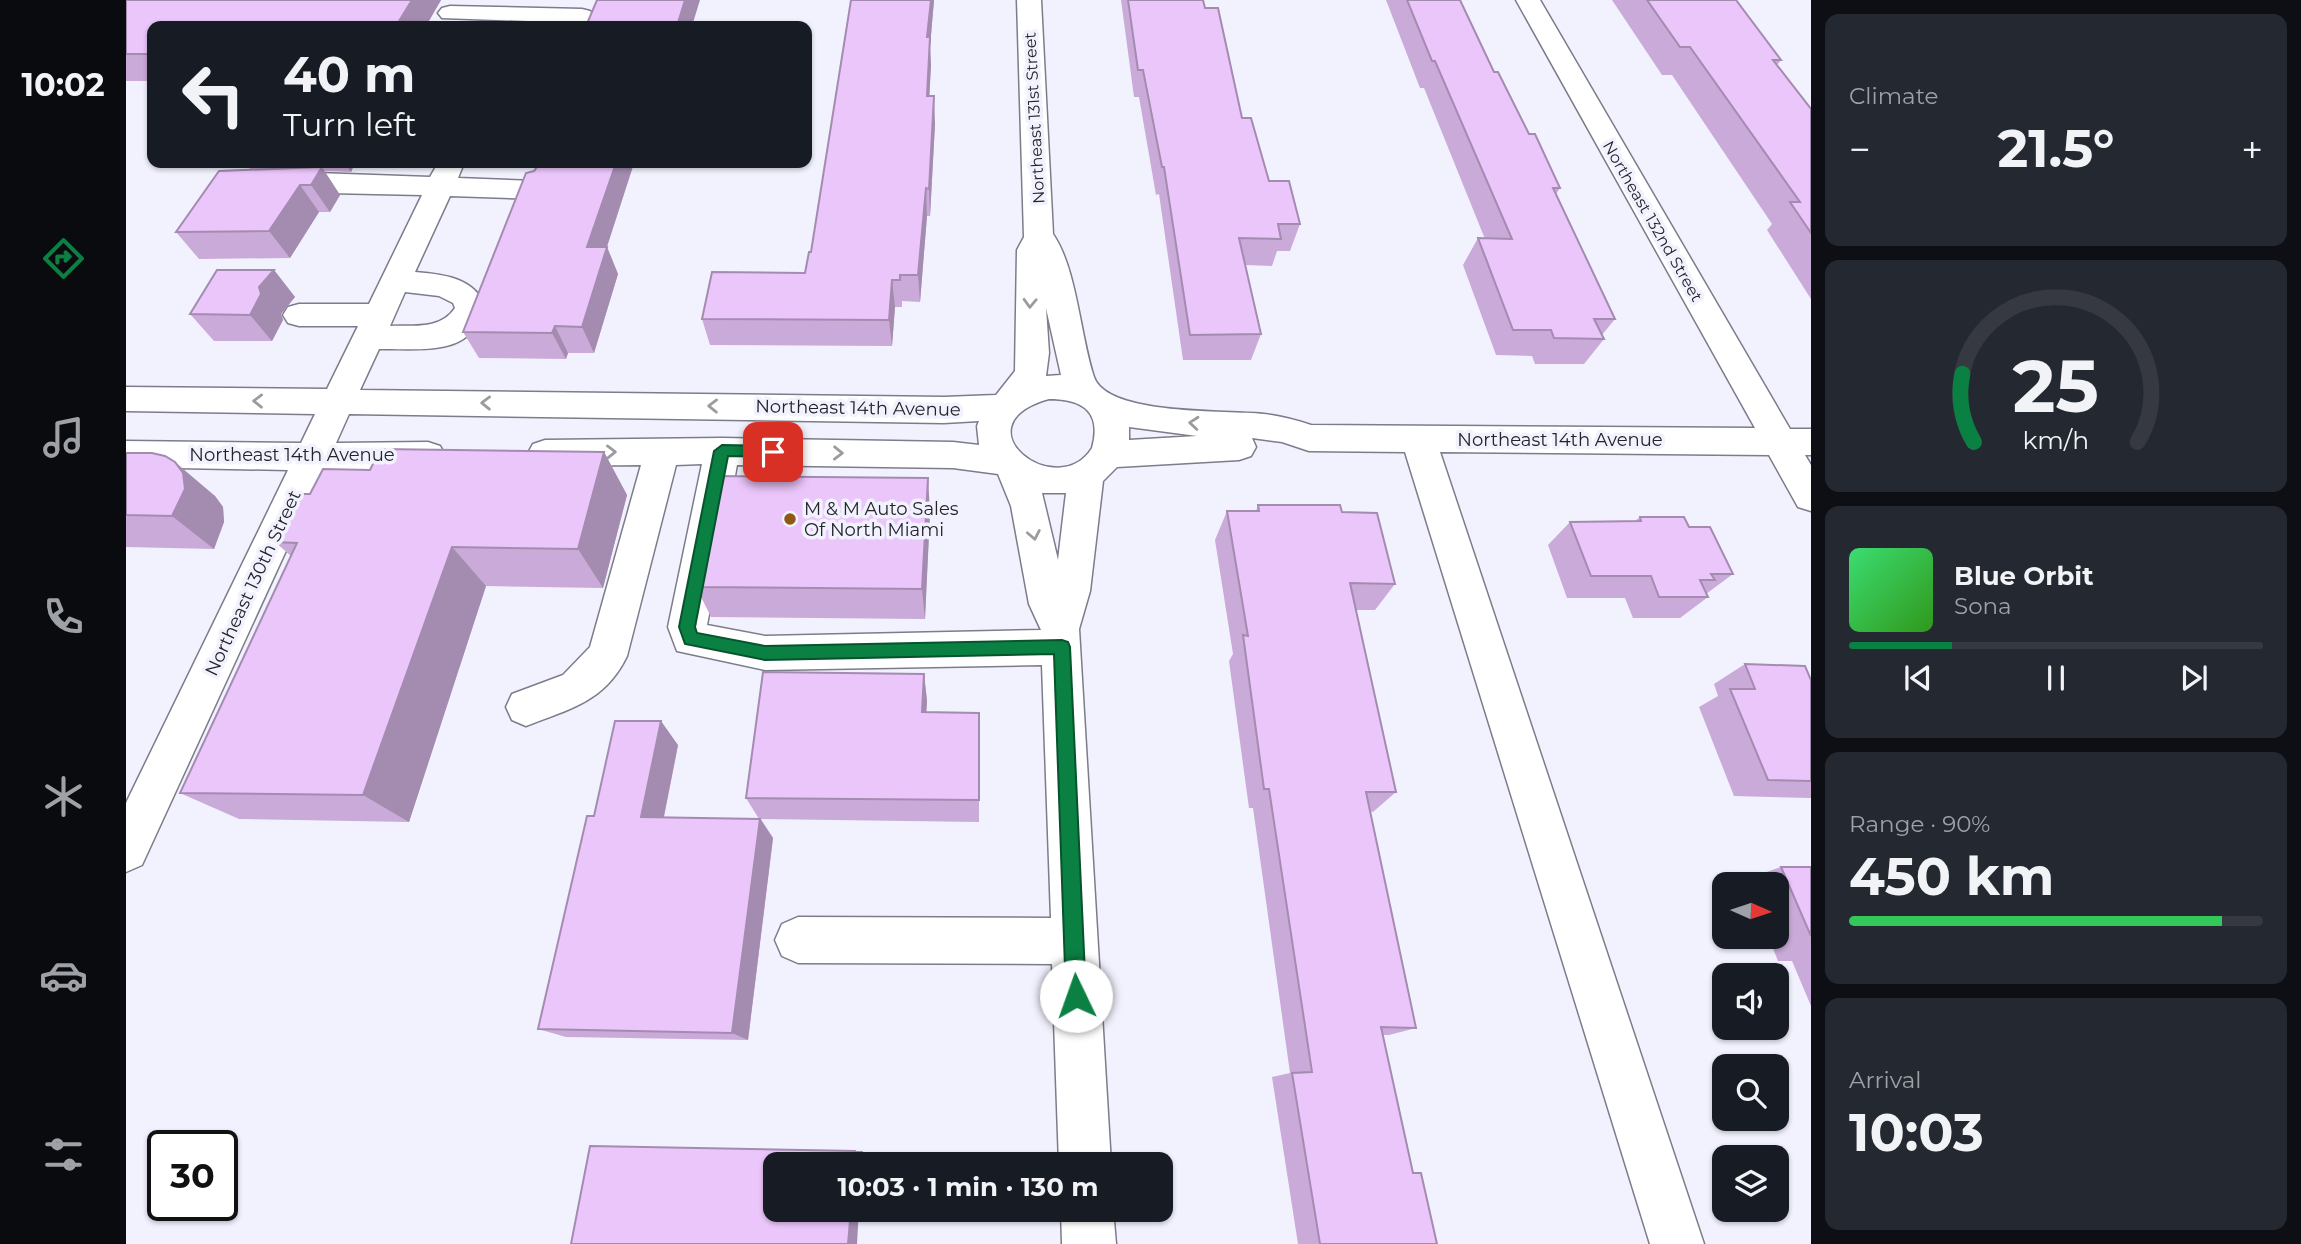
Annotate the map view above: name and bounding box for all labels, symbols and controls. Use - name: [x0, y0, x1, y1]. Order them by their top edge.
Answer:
- street label: Northeast 131st Street: [1020, 31, 1048, 204]
- text: 40 m: [283, 45, 415, 104]
- icon: left: [168, 49, 259, 140]
- text: 10:02: [21, 65, 105, 104]
- text: Climate: [1849, 82, 1938, 110]
- text: Turn left: [283, 105, 417, 144]
- text: 21.5°: [1997, 117, 2115, 180]
- text: −: [1849, 126, 1871, 173]
- text: +: [2241, 126, 2263, 173]
- street label: Northeast 132nd Street: [1599, 138, 1707, 305]
- icon: directions: [39, 234, 88, 283]
- one-way arrow: [1023, 298, 1038, 309]
- text: 25: [2013, 342, 2099, 430]
- one-way arrow: [252, 393, 263, 409]
- street label: Northeast 14th Avenue: [755, 395, 961, 421]
- one-way arrow: [480, 396, 491, 411]
- one-way arrow: [707, 399, 718, 414]
- icon: music: [39, 413, 88, 462]
- one-way arrow: [1188, 416, 1199, 431]
- pin: [743, 422, 803, 482]
- text: km/h: [2023, 425, 2089, 455]
- street label: Northeast 14th Avenue: [1457, 429, 1663, 451]
- icon: arrive: [754, 433, 792, 471]
- street label: Northeast 14th Avenue: [189, 444, 395, 466]
- one-way arrow: [605, 444, 616, 459]
- one-way arrow: [833, 445, 844, 461]
- street label: Northeast 130th Street: [200, 487, 306, 679]
- place label: M & M Auto Sales Of North Miami: [804, 498, 959, 541]
- marker: M & M Auto Sales Of North Miami: [782, 511, 798, 527]
- one-way arrow: [1026, 529, 1041, 541]
- text: Blue Orbit: [1954, 560, 2093, 592]
- icon: phone: [39, 592, 88, 641]
- text: Sona: [1954, 592, 2012, 620]
- icon: previous: [1899, 659, 1937, 697]
- icon: pause: [2037, 659, 2075, 697]
- icon: next: [2175, 659, 2213, 697]
- icon: climate: [39, 772, 88, 821]
- text: Range · 90%: [1849, 810, 1990, 838]
- text: 450 km: [1849, 845, 2054, 908]
- north arrow: [1712, 872, 1788, 948]
- map controls: [1712, 872, 1789, 1222]
- icon: car: [39, 951, 88, 1000]
- position arrow: [1039, 959, 1113, 1033]
- button: sound: [1712, 963, 1789, 1040]
- button: search: [1712, 1054, 1789, 1131]
- text: Arrival: [1849, 1066, 1922, 1094]
- text: 10:03: [1849, 1101, 1984, 1164]
- icon: filters: [39, 1130, 88, 1179]
- speed limit sign: 30: [147, 1130, 238, 1221]
- button: layers: [1712, 1145, 1789, 1222]
- text: 10:03 · 1 min · 130 m: [837, 1171, 1099, 1203]

